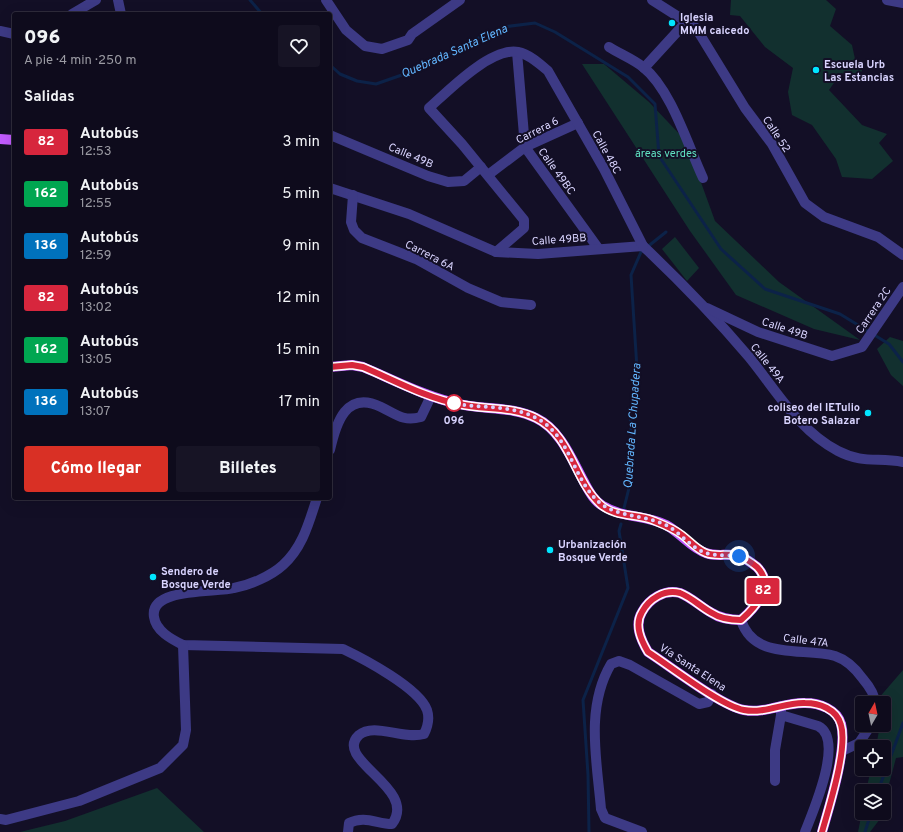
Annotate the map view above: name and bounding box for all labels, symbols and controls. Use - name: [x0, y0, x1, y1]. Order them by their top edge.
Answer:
- place label: Iglesia MMM caicedo: [680, 11, 749, 38]
- marker: Iglesia MMM caicedo: [667, 18, 677, 28]
- water label: Quebrada Santa Elena: [399, 21, 511, 83]
- button: heart: [278, 25, 320, 67]
- text: 096: [24, 26, 60, 50]
- text: A pie · 4 min · 250 m: [24, 53, 136, 69]
- place label: Escuela Urb Las Estancias: [824, 58, 894, 85]
- marker: Escuela Urb Las Estancias: [811, 65, 821, 75]
- text: Salidas: [24, 88, 75, 107]
- street label: Carrera 6: [514, 114, 561, 148]
- street label: Calle 52: [759, 114, 793, 155]
- text: Autobús: [80, 125, 139, 144]
- street label: Calle 48C: [588, 128, 624, 177]
- text: 82: [37, 133, 55, 150]
- text: 3 min: [282, 133, 320, 152]
- street label: Calle 49B: [386, 140, 435, 172]
- text: 12:53: [80, 144, 112, 160]
- street label: Calle 49BC: [534, 145, 578, 198]
- park label: áreas verdes: [635, 147, 697, 161]
- text: Autobús: [80, 177, 139, 196]
- text: 162: [35, 185, 57, 202]
- text: 5 min: [282, 185, 320, 204]
- text: 12:55: [80, 196, 112, 212]
- text: Autobús: [80, 229, 139, 248]
- street label: Calle 49BB: [531, 231, 587, 249]
- text: 136: [35, 237, 57, 254]
- text: 9 min: [283, 237, 320, 256]
- street label: Carrera 6A: [403, 237, 457, 274]
- text: 12:59: [80, 248, 111, 264]
- text: Autobús: [80, 281, 139, 300]
- street label: Carrera 2C: [853, 284, 895, 337]
- text: 82: [37, 289, 55, 306]
- text: 12 min: [277, 289, 320, 308]
- text: 13:02: [80, 300, 112, 316]
- street label: Calle 49B: [760, 315, 810, 343]
- text: Autobús: [80, 333, 139, 352]
- text: 162: [35, 341, 57, 358]
- text: 15 min: [277, 341, 320, 360]
- street label: Calle 49A: [747, 341, 788, 386]
- text: 13:05: [80, 352, 112, 368]
- water label: Quebrada La Chupadera: [621, 362, 645, 489]
- text: Autobús: [80, 385, 139, 404]
- text: 136: [35, 393, 57, 410]
- text: 17 min: [279, 393, 320, 412]
- marker: 096: [445, 394, 463, 412]
- place label: coliseo del IETulio Botero Salazar: [767, 401, 860, 428]
- text: 13:07: [80, 404, 110, 420]
- marker: coliseo del IETulio Botero Salazar: [863, 408, 873, 418]
- place label: 096: [444, 414, 465, 428]
- button: Cómo llegar: [24, 446, 168, 492]
- button: Billetes: [176, 446, 320, 492]
- place label: Urbanización Bosque Verde: [558, 538, 628, 565]
- marker: Urbanización Bosque Verde: [545, 545, 555, 555]
- your location: [729, 546, 749, 566]
- place label: Sendero de Bosque Verde: [161, 565, 231, 592]
- marker: Sendero de Bosque Verde: [148, 572, 158, 582]
- line badge: 82: [745, 578, 781, 604]
- text: 82: [754, 582, 772, 599]
- street label: Calle 47A: [782, 631, 829, 651]
- street label: Vía Santa Elena: [656, 641, 729, 695]
- north arrow: [855, 696, 891, 732]
- map controls: [855, 696, 891, 820]
- button: locate: [855, 740, 891, 776]
- button: layers: [855, 784, 891, 820]

